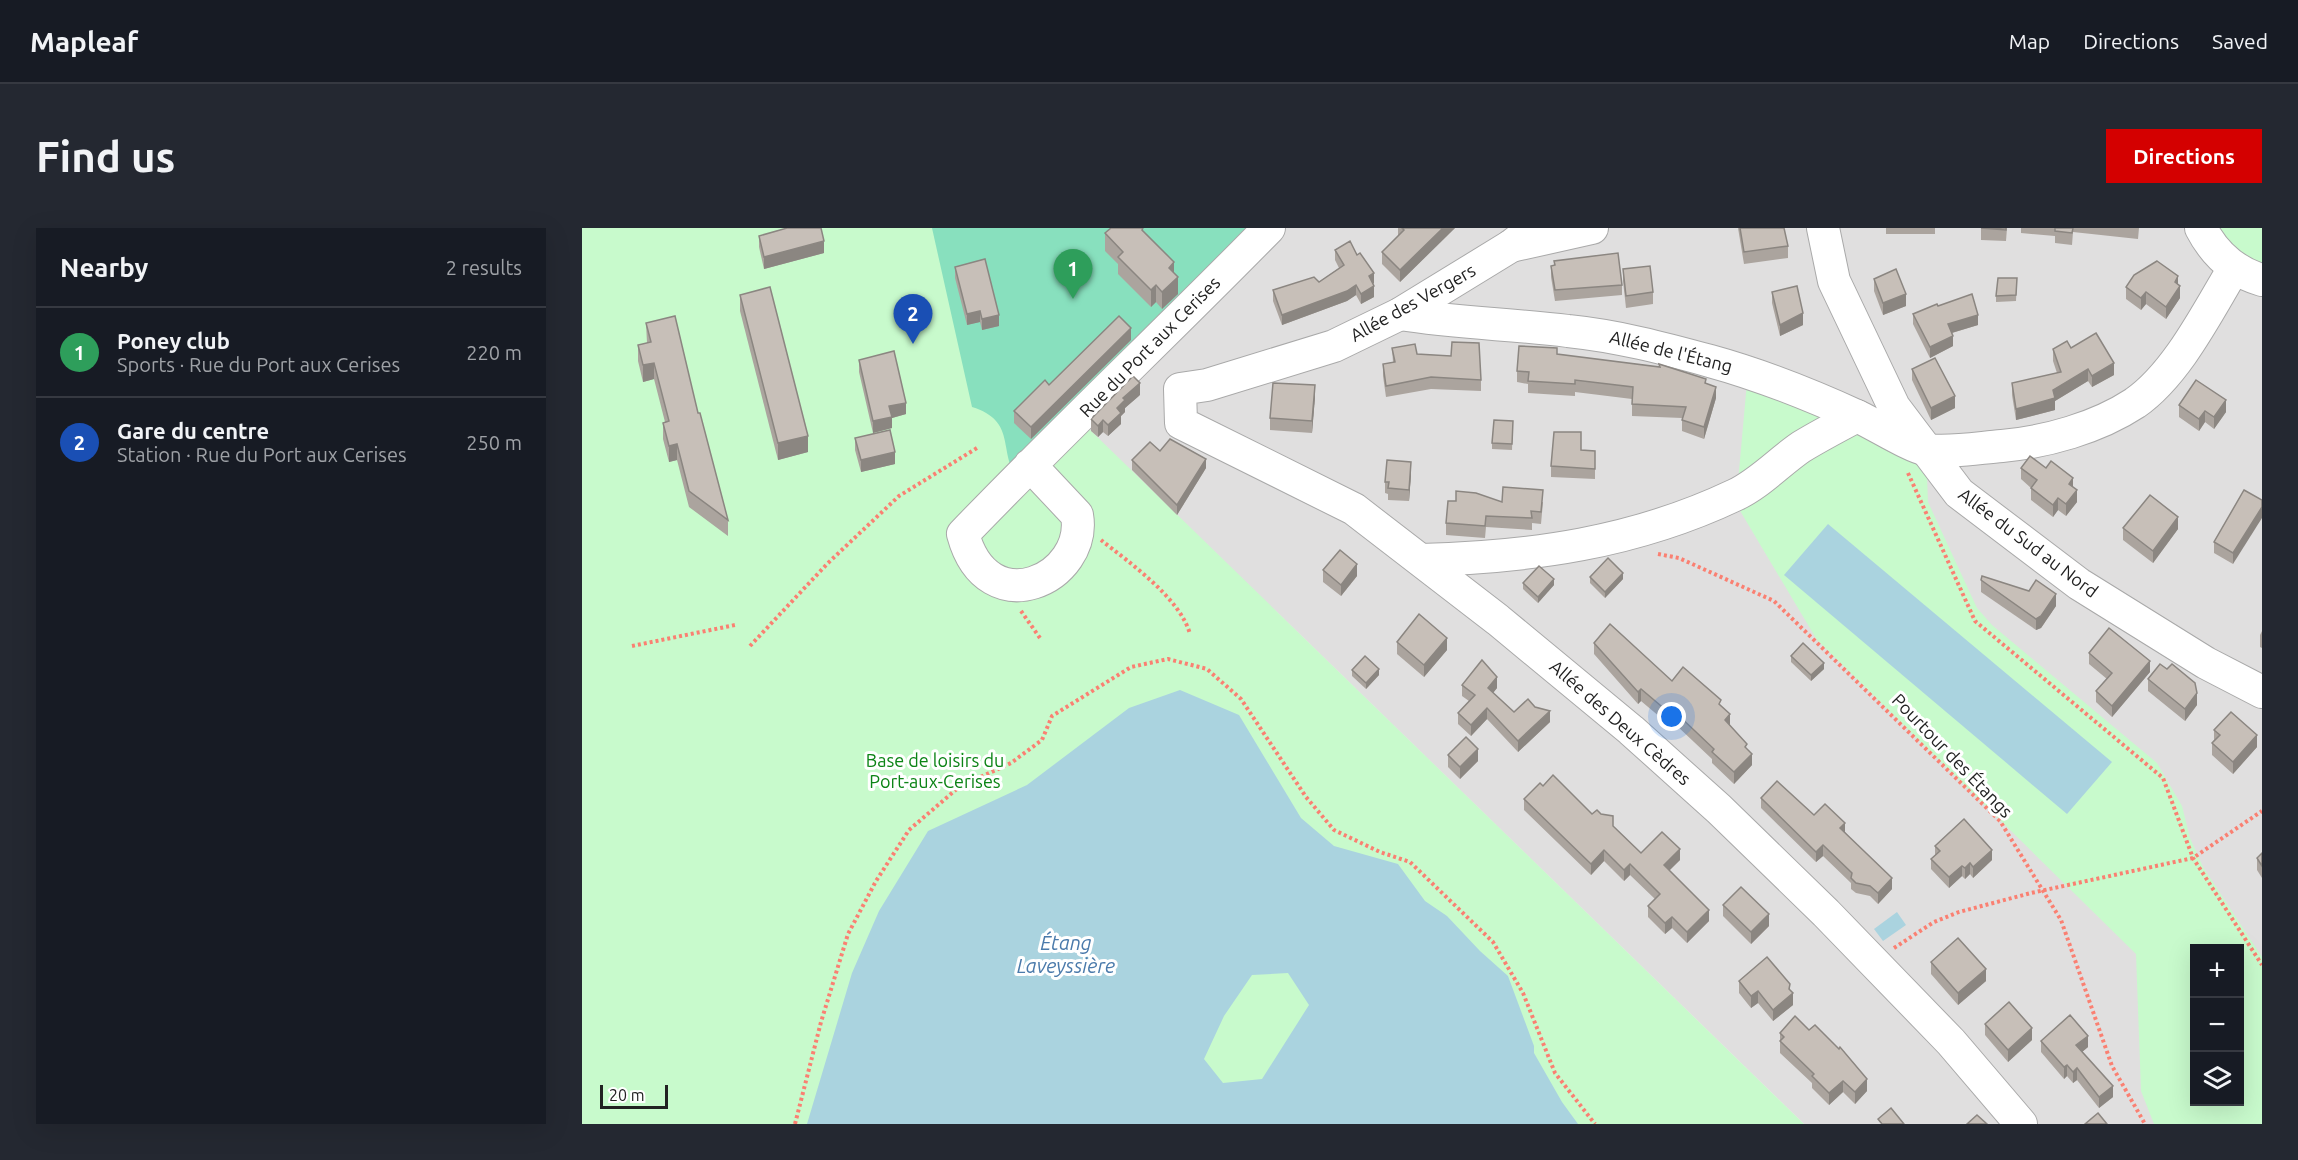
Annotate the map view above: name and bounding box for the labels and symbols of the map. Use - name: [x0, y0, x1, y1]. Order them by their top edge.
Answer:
- pin: 1: [1054, 250, 1092, 299]
- street label: Allée des Vergers: [1346, 259, 1479, 345]
- street label: Rue du Port aux Cerises: [1075, 272, 1224, 421]
- pin: 2: [894, 294, 932, 344]
- street label: Allée de l'Étang: [1608, 325, 1735, 376]
- street label: Allée du Sud au Nord: [1955, 483, 2102, 601]
- street label: Allée des Deux Cèdres: [1546, 656, 1695, 789]
- street label: Pourtour des Étangs: [1888, 689, 2018, 821]
- your location: [1657, 702, 1686, 731]
- park label: Base de loisirs du Port-aux-Cerises: [866, 750, 1004, 791]
- water label: Étang Laveyssière: [1017, 931, 1115, 977]
- scale bar: [600, 1082, 668, 1110]

